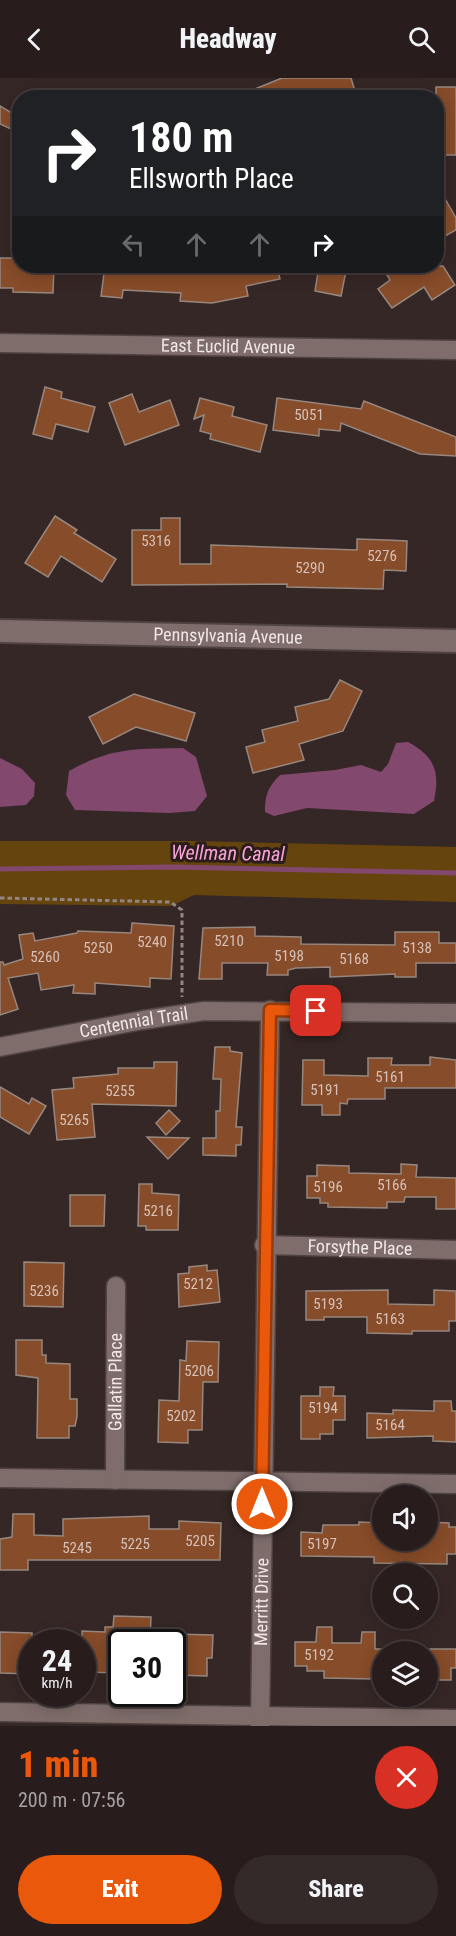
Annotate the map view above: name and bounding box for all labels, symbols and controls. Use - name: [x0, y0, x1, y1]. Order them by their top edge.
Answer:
- icon: back: [18, 23, 51, 56]
- text: Headway: [179, 23, 277, 55]
- icon: search: [405, 23, 438, 56]
- text: 180 m: [129, 113, 234, 162]
- icon: right: [30, 114, 108, 192]
- text: Ellsworth Place: [129, 163, 294, 195]
- icon: left: [117, 228, 150, 261]
- icon: ahead: [180, 228, 213, 261]
- icon: ahead: [243, 228, 276, 261]
- icon: right: [306, 228, 339, 261]
- street label: East Euclid Avenue: [161, 334, 295, 358]
- house number: 5051: [294, 406, 324, 424]
- house number: 5316: [141, 532, 171, 550]
- house number: 5276: [367, 547, 397, 565]
- house number: 5290: [295, 559, 325, 577]
- street label: Pennsylvania Avenue: [153, 623, 303, 648]
- water label: Wellman Canal: [171, 840, 286, 866]
- house number: 5210: [214, 932, 244, 950]
- house number: 5240: [137, 933, 167, 951]
- house number: 5250: [83, 939, 113, 957]
- house number: 5138: [402, 939, 432, 957]
- house number: 5198: [274, 947, 304, 965]
- house number: 5260: [30, 948, 60, 966]
- house number: 5168: [339, 950, 369, 968]
- pin: [290, 985, 341, 1036]
- icon: arrive: [299, 994, 332, 1027]
- street label: Centennial Trail: [78, 1002, 189, 1042]
- house number: 5161: [375, 1068, 405, 1086]
- house number: 5191: [310, 1081, 340, 1099]
- house number: 5255: [105, 1082, 135, 1100]
- house number: 5265: [59, 1111, 89, 1129]
- house number: 5166: [377, 1176, 407, 1194]
- house number: 5196: [313, 1178, 343, 1196]
- house number: 5216: [143, 1202, 173, 1220]
- street label: Forsythe Place: [307, 1235, 413, 1259]
- house number: 5212: [183, 1275, 213, 1293]
- house number: 5236: [29, 1282, 59, 1300]
- house number: 5193: [313, 1295, 343, 1313]
- house number: 5163: [375, 1310, 405, 1328]
- street label: Gallatin Place: [104, 1333, 126, 1431]
- house number: 5206: [184, 1362, 214, 1380]
- house number: 5194: [308, 1399, 338, 1417]
- house number: 5202: [166, 1407, 196, 1425]
- house number: 5164: [375, 1416, 405, 1434]
- position arrow: [230, 1472, 294, 1536]
- map controls: [372, 1485, 438, 1707]
- button: sound: [372, 1485, 438, 1551]
- house number: 5205: [185, 1532, 215, 1550]
- house number: 5225: [120, 1535, 150, 1553]
- house number: 5197: [307, 1535, 337, 1553]
- house number: 5245: [62, 1539, 92, 1557]
- street label: Merritt Drive: [250, 1558, 272, 1646]
- button: search: [372, 1563, 438, 1629]
- speed limit sign: 30: [108, 1629, 186, 1707]
- button: layers: [372, 1641, 438, 1707]
- text: 24: [42, 1643, 72, 1678]
- house number: 5192: [304, 1646, 334, 1664]
- text: km/h: [42, 1674, 72, 1692]
- text: 1 min: [18, 1744, 98, 1786]
- button: close: [375, 1746, 438, 1809]
- text: 200 m · 07:56: [18, 1788, 125, 1812]
- button: Exit: [18, 1855, 222, 1924]
- button: Share: [234, 1855, 438, 1924]

